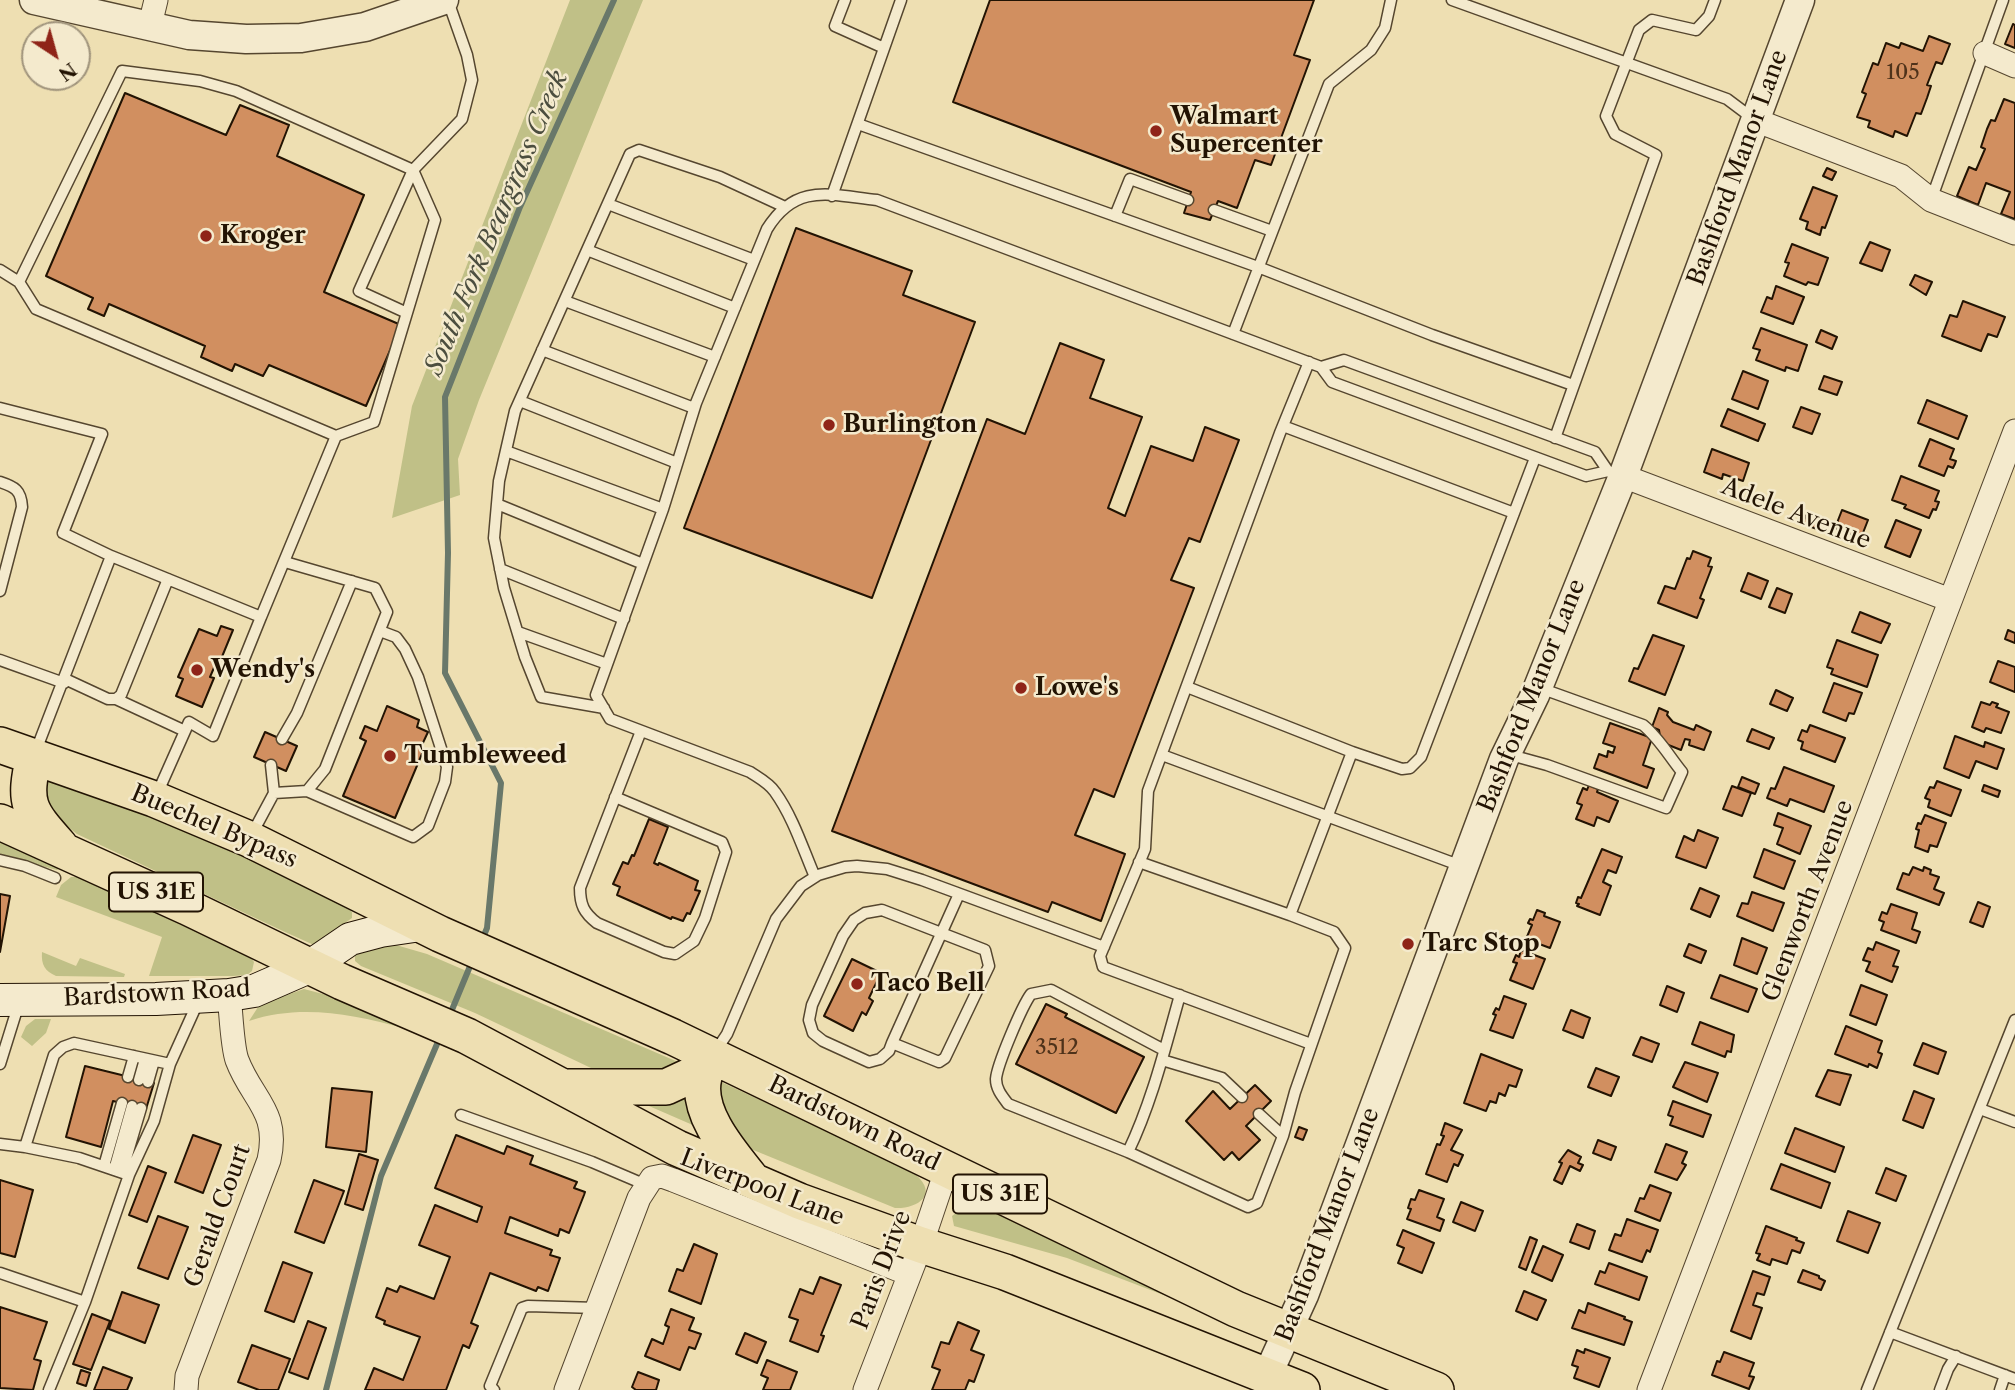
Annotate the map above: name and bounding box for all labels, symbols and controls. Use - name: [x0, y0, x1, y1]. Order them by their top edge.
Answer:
- north arrow: [21, 21, 91, 91]
- street label: Bashford Manor Lane: [1682, 46, 1794, 290]
- text: N: [54, 58, 81, 86]
- house number: 105: [1886, 60, 1920, 86]
- water label: South Fork Beargrass Creek: [419, 66, 575, 380]
- place label: Walmart Supercenter: [1170, 103, 1323, 159]
- marker: Walmart Supercenter: [1148, 123, 1164, 139]
- place label: Kroger: [220, 222, 306, 250]
- marker: Kroger: [198, 228, 214, 244]
- place label: Burlington: [843, 411, 977, 439]
- marker: Burlington: [821, 417, 837, 433]
- street label: Adele Avenue: [1717, 472, 1875, 556]
- street label: Bashford Manor Lane: [1472, 575, 1592, 817]
- place label: Wendy's: [211, 656, 315, 684]
- marker: Wendy's: [189, 662, 205, 678]
- place label: Lowe's: [1035, 674, 1119, 702]
- marker: Lowe's: [1013, 680, 1029, 696]
- place label: Tumbleweed: [404, 742, 567, 770]
- marker: Tumbleweed: [382, 748, 398, 764]
- street label: Buechel Bypass: [127, 779, 301, 875]
- street label: Glenworth Avenue: [1756, 796, 1860, 1006]
- road number: US 31E: [109, 872, 203, 912]
- place label: Tarc Stop: [1422, 930, 1540, 958]
- marker: Tarc Stop: [1400, 936, 1416, 952]
- place label: Taco Bell: [871, 970, 985, 998]
- street label: Bardstown Road: [63, 975, 251, 1013]
- marker: Taco Bell: [849, 976, 865, 992]
- house number: 3512: [1035, 1035, 1079, 1061]
- street label: Bardstown Road: [764, 1070, 944, 1178]
- street label: Bashford Manor Lane: [1270, 1104, 1386, 1346]
- street label: Gerald Court: [179, 1141, 257, 1291]
- street label: Liverpool Lane: [676, 1144, 848, 1232]
- road number: US 31E: [953, 1175, 1047, 1214]
- street label: Paris Drive: [846, 1207, 918, 1333]

